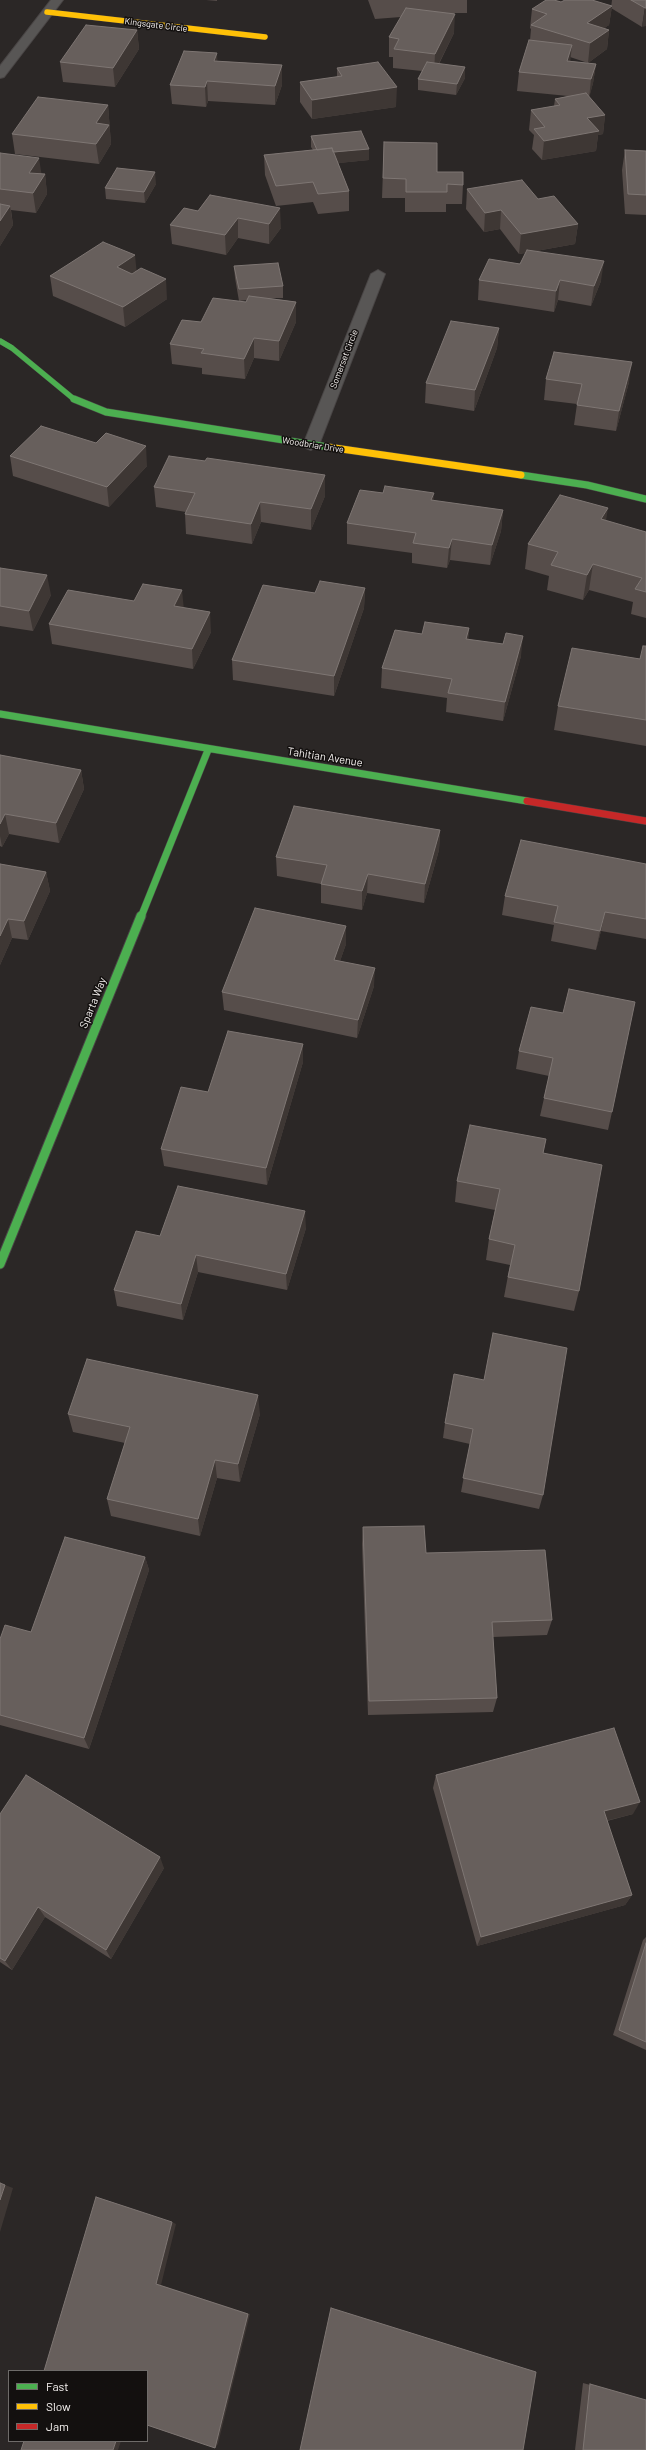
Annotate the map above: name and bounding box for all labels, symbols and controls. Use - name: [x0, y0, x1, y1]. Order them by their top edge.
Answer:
- street label: Kingsgate Circle: [124, 16, 188, 34]
- street label: Somerset Circle: [328, 328, 360, 390]
- street label: Woodbriar Drive: [281, 435, 345, 455]
- street label: Tahitian Avenue: [286, 745, 364, 769]
- street label: Sparta Way: [77, 976, 109, 1030]
- legend: [8, 2370, 148, 2442]
- text: Fast: [46, 2379, 69, 2393]
- text: Slow: [46, 2399, 71, 2413]
- text: Jam: [46, 2419, 69, 2433]

